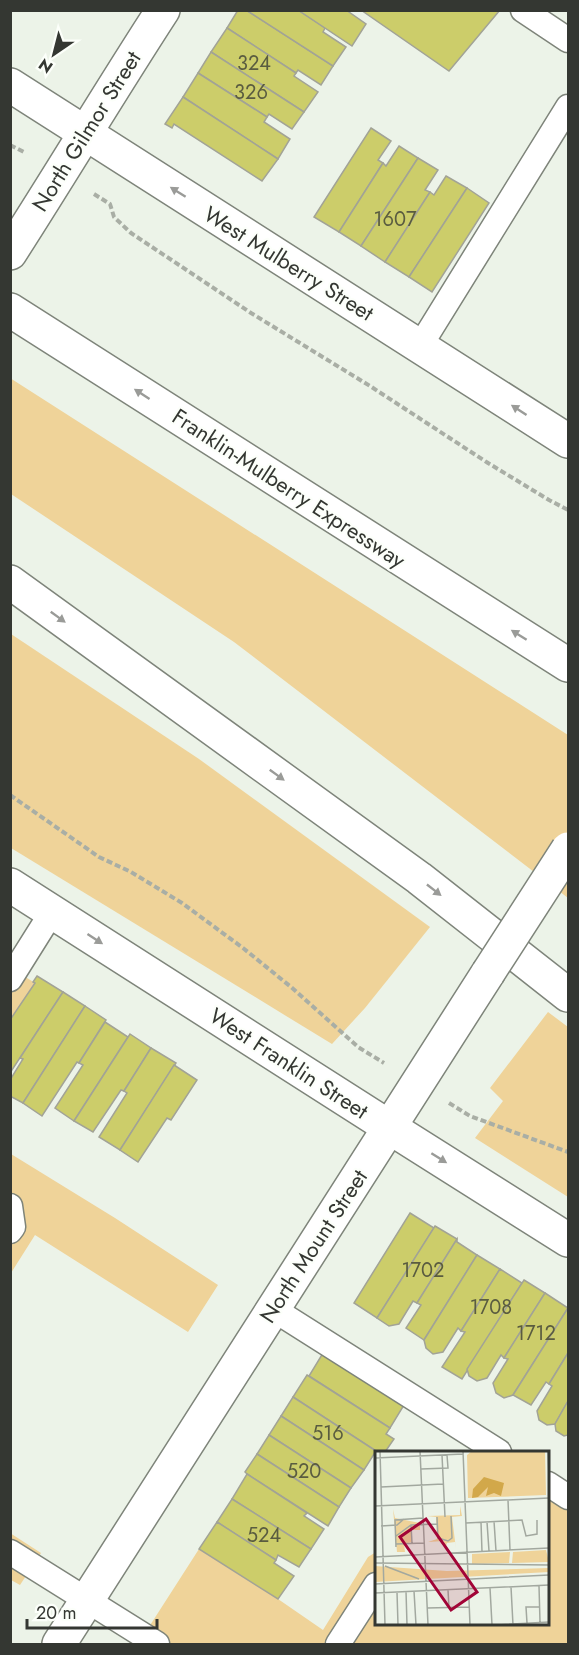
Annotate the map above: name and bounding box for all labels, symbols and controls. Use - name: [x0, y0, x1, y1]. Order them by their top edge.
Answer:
- north arrow: [24, 24, 84, 84]
- street label: North Gilmor Street: [26, 46, 146, 216]
- house number: 324: [237, 49, 271, 78]
- house number: 326: [234, 78, 268, 107]
- one-way arrow: [169, 187, 186, 198]
- street label: West Mulberry Street: [198, 198, 381, 329]
- house number: 1607: [373, 205, 417, 234]
- one-way arrow: [134, 389, 150, 400]
- street label: Franklin-Mulberry Expressway: [166, 400, 412, 576]
- one-way arrow: [511, 404, 527, 415]
- one-way arrow: [50, 610, 65, 622]
- one-way arrow: [511, 629, 527, 640]
- one-way arrow: [268, 769, 284, 781]
- one-way arrow: [427, 883, 442, 895]
- one-way arrow: [87, 933, 103, 944]
- street label: West Franklin Street: [203, 1000, 375, 1127]
- one-way arrow: [431, 1153, 447, 1164]
- street label: North Mount Street: [251, 1162, 375, 1329]
- house number: 1702: [402, 1256, 444, 1285]
- house number: 1708: [470, 1293, 512, 1322]
- house number: 1712: [516, 1319, 556, 1348]
- house number: 516: [312, 1419, 344, 1448]
- inset map: [375, 1451, 549, 1625]
- house number: 520: [287, 1457, 321, 1486]
- house number: 524: [247, 1521, 281, 1550]
- scale bar: [27, 1592, 158, 1630]
- text: 20 m: [36, 1600, 76, 1626]

